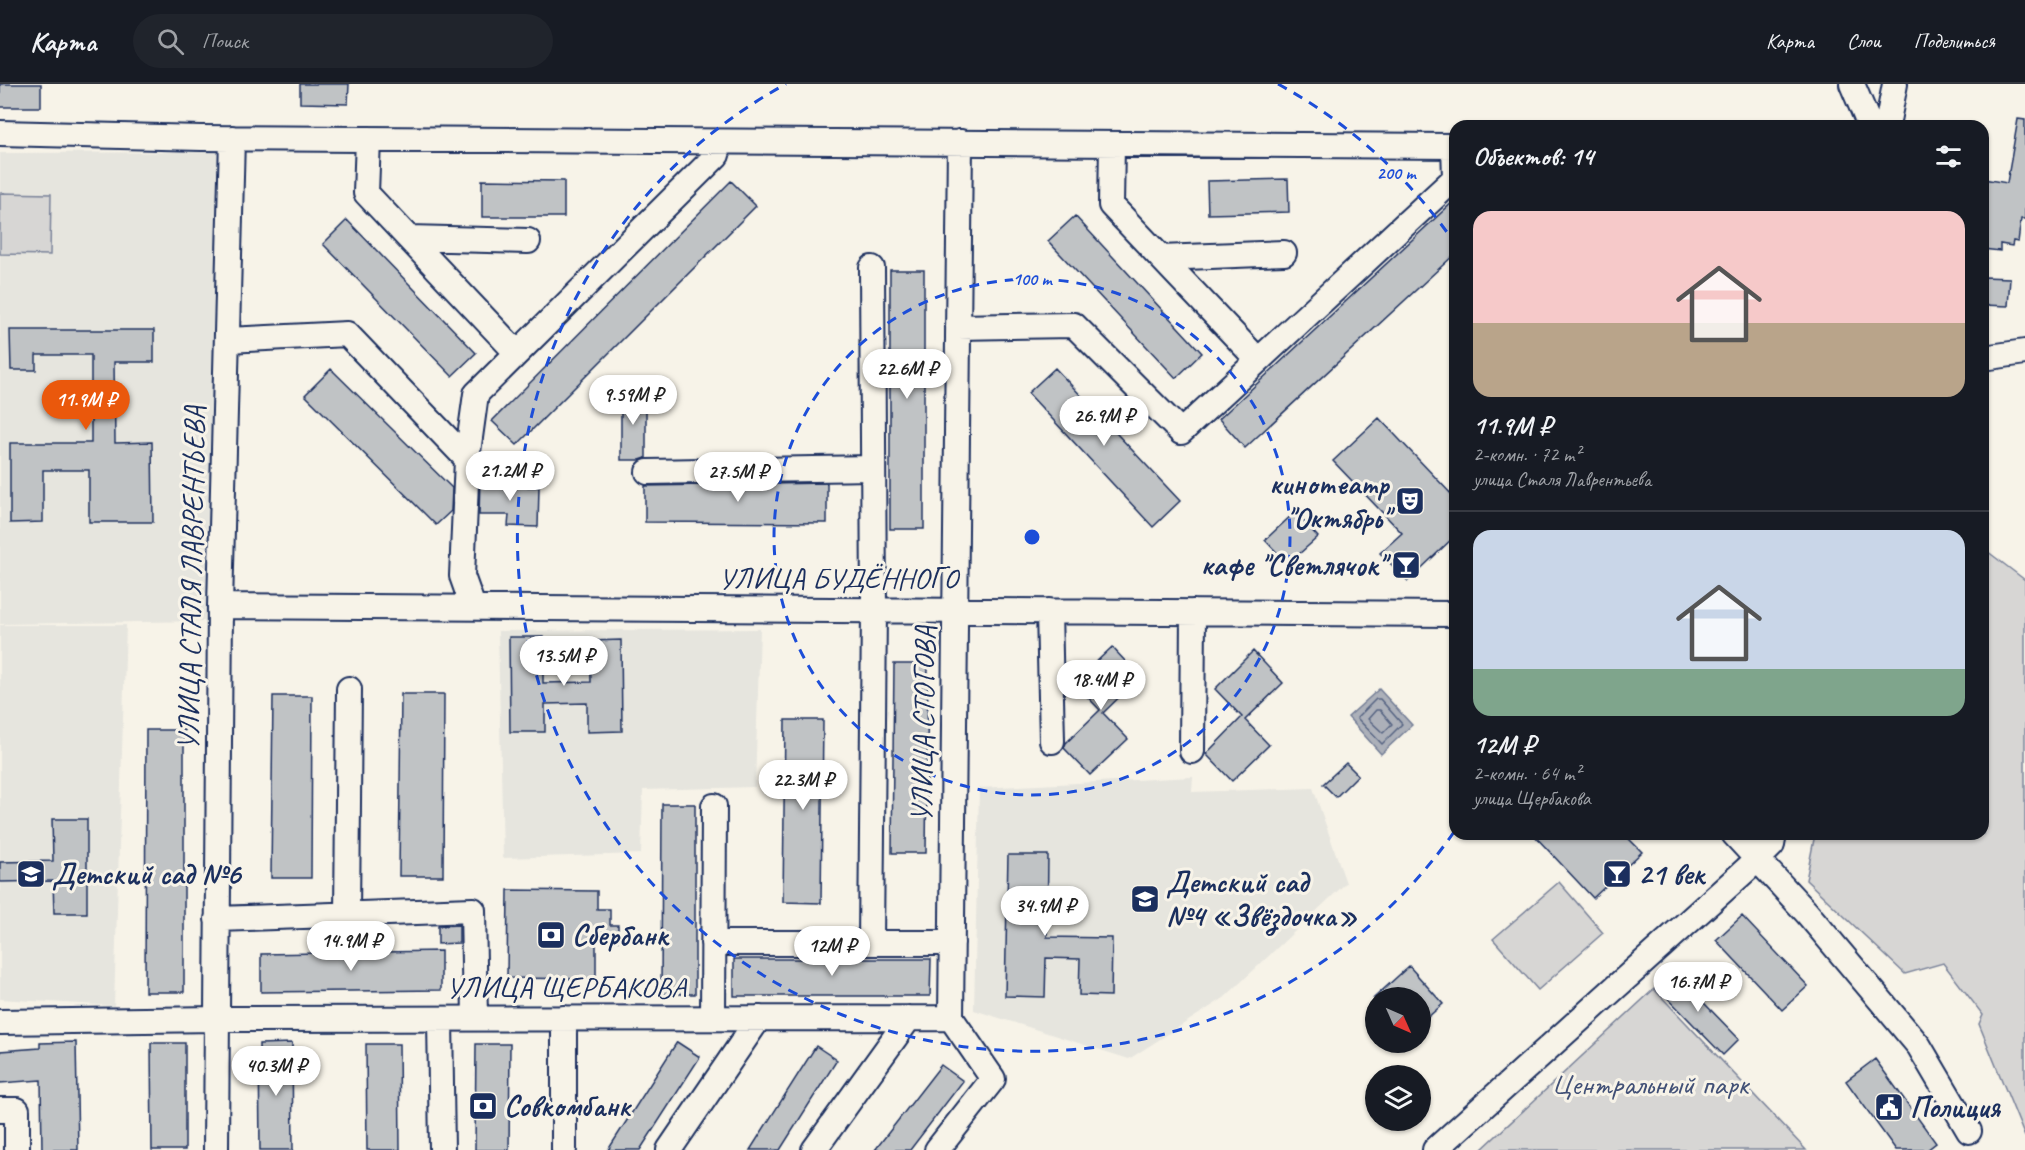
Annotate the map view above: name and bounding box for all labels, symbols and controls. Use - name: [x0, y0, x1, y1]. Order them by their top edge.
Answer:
- search box: [133, 14, 553, 68]
- text: Карта: [30, 24, 97, 59]
- icon: search: [154, 25, 187, 58]
- text: Поиск: [202, 27, 248, 55]
- text: Карта: [1766, 28, 1814, 54]
- text: Слои: [1847, 28, 1881, 54]
- text: Поделиться: [1914, 28, 1995, 54]
- text: Объектов: 14: [1473, 140, 1593, 173]
- icon: filters: [1932, 140, 1965, 173]
- text: 200 m: [1377, 162, 1417, 184]
- icon: home: [1665, 250, 1773, 358]
- text: 100 m: [1013, 268, 1053, 290]
- pin: 22.6M ₽: [852, 349, 962, 400]
- text: 22.6M ₽: [876, 356, 938, 381]
- pin: 9.59M ₽: [578, 375, 688, 426]
- pin: 11.9M ₽: [31, 380, 141, 431]
- text: 9.59M ₽: [603, 382, 663, 407]
- text: 11.9M ₽: [56, 387, 116, 412]
- pin: 26.9M ₽: [1049, 396, 1159, 447]
- text: 26.9M ₽: [1074, 403, 1134, 428]
- street label: УЛИЦА СТАЛЯ ЛАВРЕНТЬЕВА: [169, 405, 213, 751]
- text: 11.9M ₽: [1473, 409, 1552, 442]
- text: 2-комн. · 72 m²: [1473, 442, 1581, 467]
- pin: 21.2M ₽: [455, 451, 565, 502]
- pin: 27.5M ₽: [683, 452, 793, 503]
- text: 21.2M ₽: [480, 458, 540, 483]
- text: 27.5M ₽: [708, 459, 768, 484]
- place label: кинотеатр "Октябрь": [1269, 465, 1396, 537]
- text: улица Сталя Лаврентьева: [1473, 467, 1651, 492]
- theatre icon: кинотеатр "Октябрь": [1394, 485, 1426, 517]
- centre of rings: [1022, 527, 1042, 547]
- place label: кафе "Светлячок": [1200, 546, 1392, 584]
- bar icon: кафе "Светлячок": [1390, 549, 1422, 581]
- street label: УЛИЦА БУДЁННОГО: [718, 559, 961, 597]
- icon: home: [1665, 569, 1773, 677]
- street label: УЛИЦА СТОГОВА: [902, 625, 944, 822]
- pin: 13.5M ₽: [509, 636, 619, 687]
- text: 13.5M ₽: [534, 643, 594, 668]
- pin: 18.4M ₽: [1046, 660, 1156, 711]
- text: 18.4M ₽: [1071, 667, 1131, 692]
- text: 12M ₽: [1473, 728, 1535, 761]
- pin: 22.3M ₽: [748, 760, 858, 811]
- text: 2-комн. · 64 m²: [1473, 761, 1581, 786]
- text: 22.3M ₽: [773, 767, 833, 792]
- text: улица Щербакова: [1473, 786, 1591, 811]
- place label: Детский сад №6: [52, 855, 242, 893]
- place label: 21 век: [1638, 855, 1706, 893]
- school or university icon: Детский сад №6: [15, 858, 47, 890]
- bar icon: 21 век: [1601, 858, 1633, 890]
- place label: Детский сад №4 «Звёздочка»: [1166, 863, 1358, 936]
- school or university icon: Детский сад №4 «Звёздочка»: [1129, 883, 1161, 915]
- pin: 34.9M ₽: [990, 886, 1100, 937]
- text: 34.9M ₽: [1015, 893, 1075, 918]
- place label: Сбербанк: [572, 916, 670, 954]
- bank icon: Сбербанк: [535, 919, 567, 951]
- pin: 14.9M ₽: [296, 921, 406, 972]
- pin: 12M ₽: [790, 926, 874, 977]
- text: 14.9M ₽: [321, 928, 381, 953]
- text: 12M ₽: [808, 933, 856, 958]
- pin: 16.7M ₽: [1643, 962, 1753, 1013]
- street label: УЛИЦА ЩЕРБАКОВА: [446, 968, 688, 1006]
- text: 16.7M ₽: [1667, 969, 1729, 994]
- north arrow: [1365, 987, 1431, 1053]
- map controls: [1365, 987, 1431, 1131]
- pin: 40.3M ₽: [221, 1046, 331, 1097]
- text: 40.3M ₽: [246, 1053, 306, 1078]
- button: layers: [1365, 1065, 1431, 1131]
- park label: Центральный парк: [1551, 1065, 1751, 1103]
- place label: Совкомбанк: [504, 1087, 632, 1125]
- place label: Полиция: [1910, 1088, 2002, 1126]
- bank icon: Совкомбанк: [467, 1090, 499, 1122]
- public building icon: Полиция: [1873, 1091, 1905, 1123]

